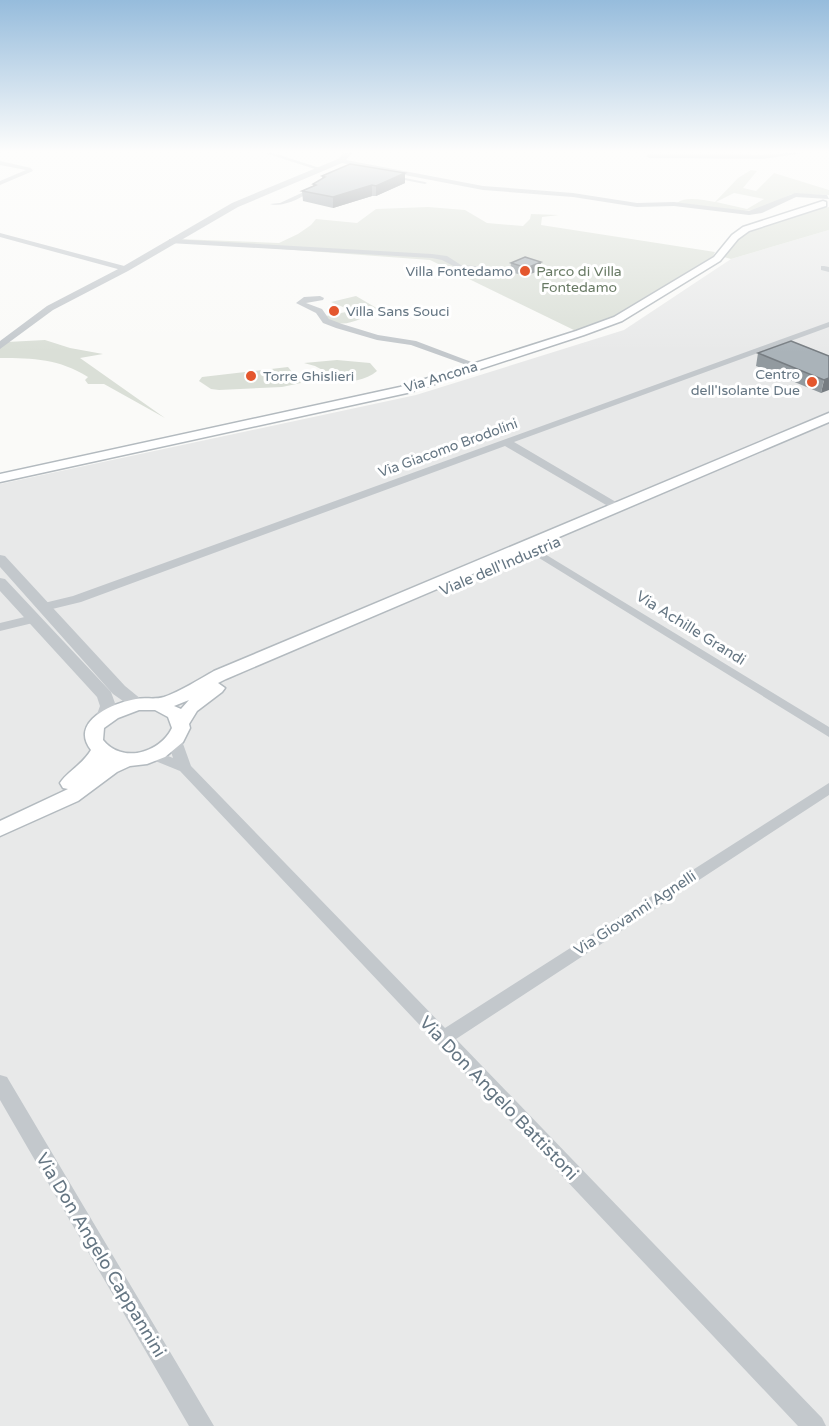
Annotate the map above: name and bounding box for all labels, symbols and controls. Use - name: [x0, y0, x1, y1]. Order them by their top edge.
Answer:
- place label: Villa Fontedamo: [405, 263, 513, 280]
- park label: Parco di Villa Fontedamo: [536, 263, 622, 296]
- marker: Villa Fontedamo: [518, 264, 532, 278]
- place label: Villa Sans Souci: [346, 303, 450, 320]
- marker: Villa Sans Souci: [327, 304, 341, 318]
- street label: Via Ancona: [402, 358, 480, 396]
- place label: Centro dell'Isolante Due: [691, 366, 800, 399]
- place label: Torre Ghislieri: [263, 368, 354, 385]
- marker: Torre Ghislieri: [244, 369, 258, 383]
- marker: Centro dell'Isolante Due: [805, 375, 819, 389]
- street label: Via Giacomo Brodolini: [376, 415, 520, 481]
- street label: Viale dell'Industria: [437, 532, 563, 600]
- street label: Via Achille Grandi: [633, 587, 749, 669]
- street label: Via Giovanni Agnelli: [571, 867, 699, 959]
- street label: Via Don Angelo Battistoni: [415, 1011, 583, 1185]
- street label: Via Don Angelo Cappannini: [31, 1149, 171, 1361]

